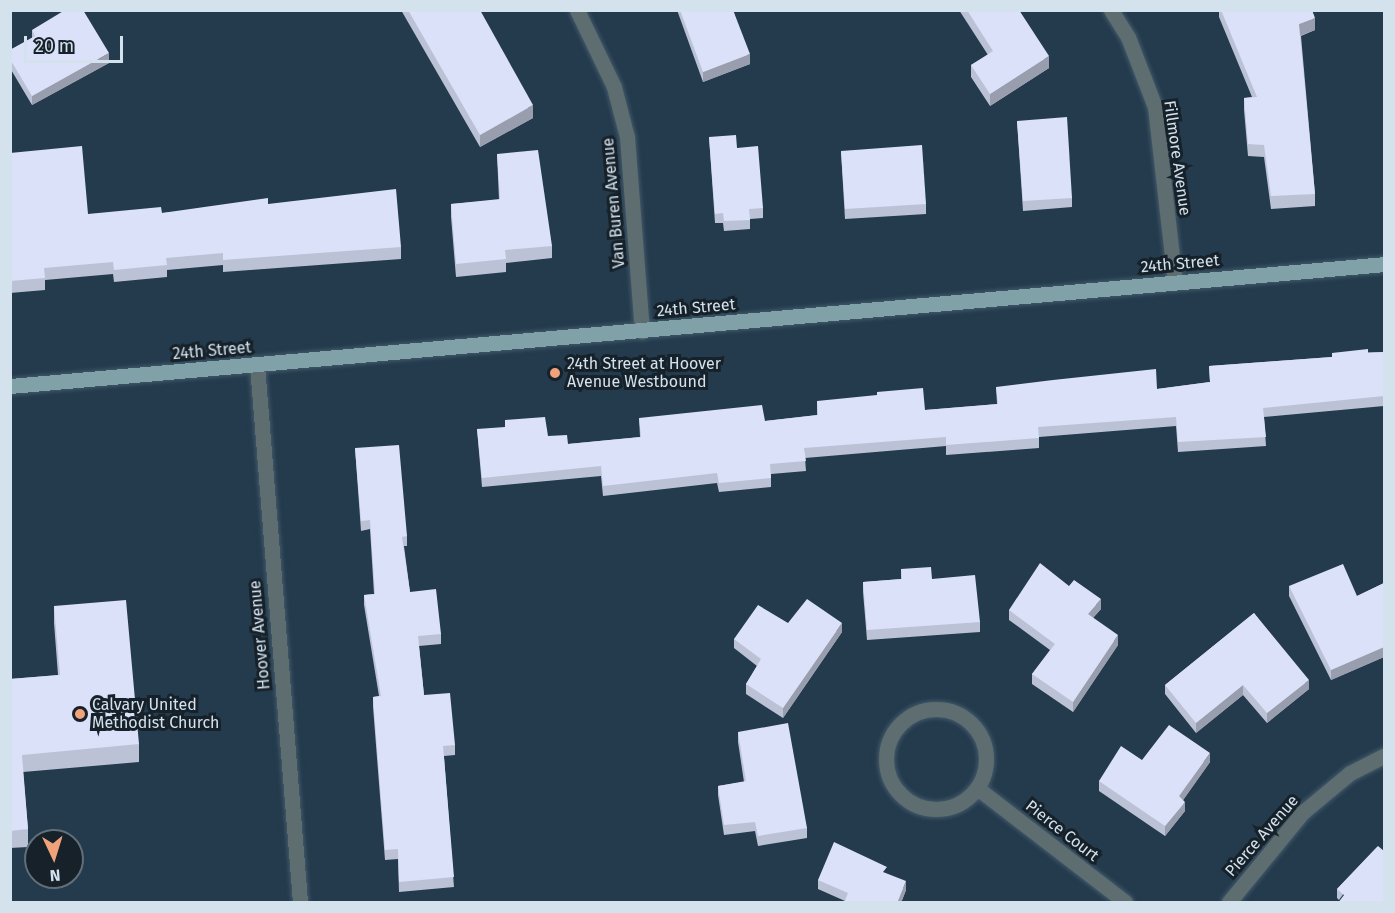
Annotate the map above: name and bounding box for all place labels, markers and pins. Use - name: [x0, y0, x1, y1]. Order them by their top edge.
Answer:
- place label: 24th Street at Hoover Avenue Westbound: [567, 354, 721, 392]
- marker: 24th Street at Hoover Avenue Westbound: [548, 366, 562, 380]
- place label: Calvary United Methodist Church: [92, 695, 219, 733]
- marker: Calvary United Methodist Church: [73, 707, 87, 721]

